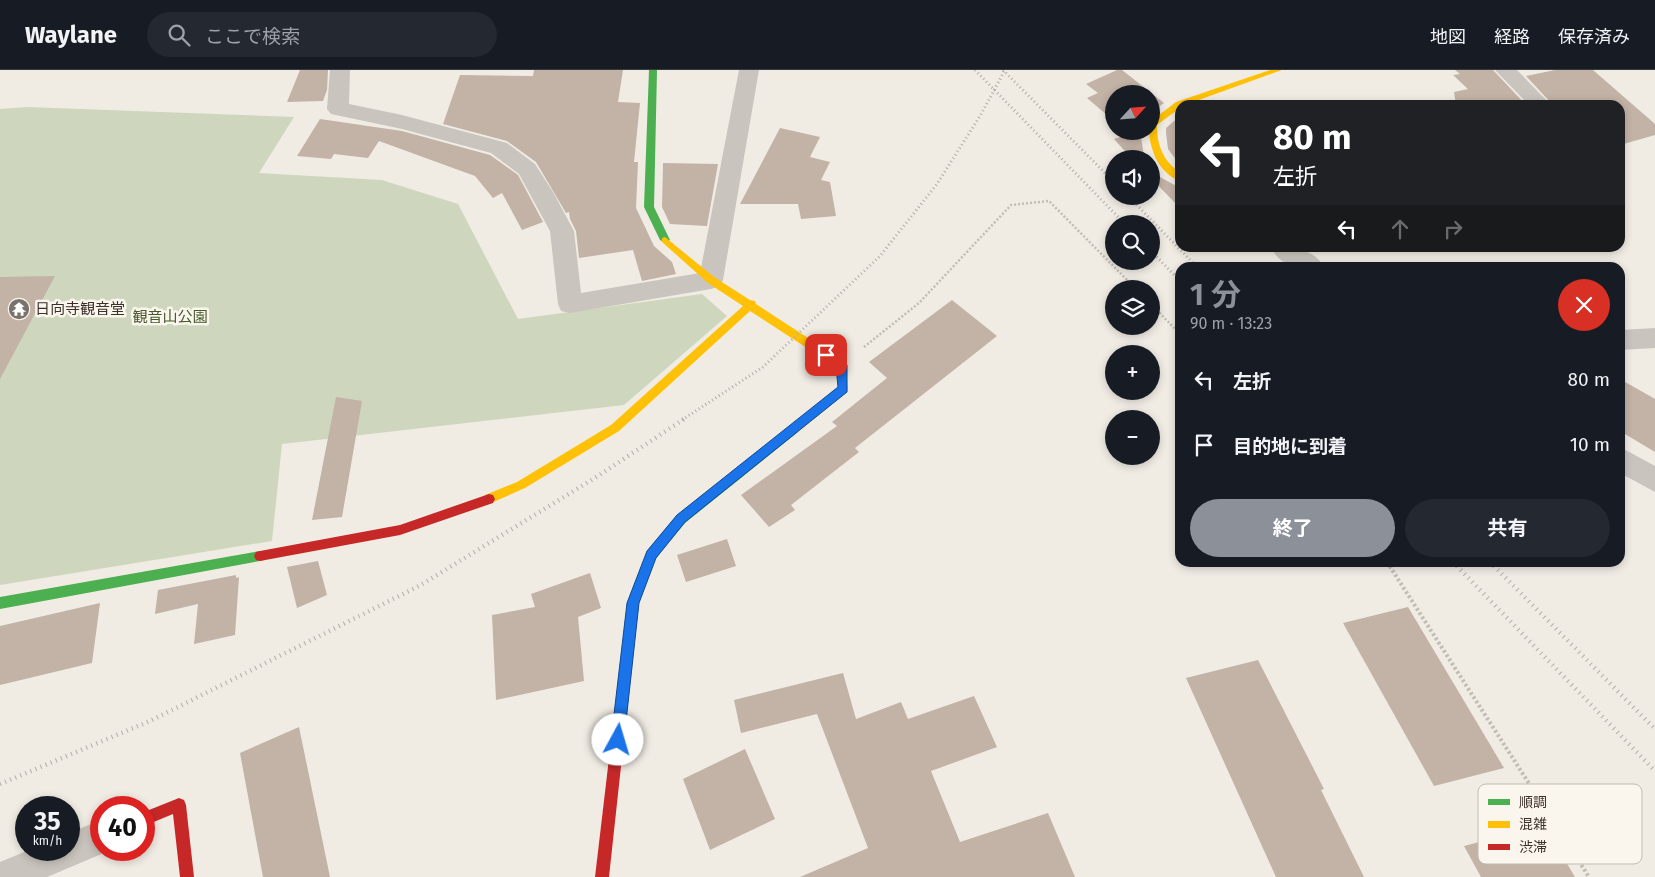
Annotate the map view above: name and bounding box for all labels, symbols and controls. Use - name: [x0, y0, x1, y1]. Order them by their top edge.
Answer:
- search box: [147, 12, 497, 57]
- text: Waylane: [25, 21, 117, 49]
- icon: search: [165, 21, 193, 49]
- text: ここで検索: [205, 25, 300, 48]
- text: 地図: [1430, 26, 1466, 48]
- text: 経路: [1494, 26, 1530, 48]
- text: 保存済み: [1558, 26, 1630, 48]
- north arrow: [1105, 85, 1160, 140]
- map controls: [1105, 85, 1160, 465]
- text: 80 m: [1273, 116, 1352, 158]
- icon: left: [1190, 120, 1255, 185]
- button: sound: [1105, 150, 1160, 205]
- text: 左折: [1273, 163, 1317, 190]
- button: search: [1105, 215, 1160, 270]
- icon: left: [1333, 215, 1361, 243]
- icon: ahead: [1386, 215, 1414, 243]
- icon: right: [1439, 215, 1467, 243]
- text: 1 分: [1190, 277, 1241, 313]
- button: close: [1558, 279, 1610, 331]
- button: layers: [1105, 280, 1160, 335]
- temple icon: 日向寺観音堂: [7, 297, 31, 321]
- place label: 日向寺観音堂: [35, 300, 125, 318]
- park label: 観音山公園: [132, 308, 208, 326]
- text: 90 m · 13:23: [1190, 314, 1272, 333]
- pin: [805, 334, 847, 376]
- icon: arrive: [812, 341, 840, 369]
- button: +: [1105, 345, 1160, 400]
- icon: left: [1190, 366, 1218, 394]
- text: 80 m: [1568, 368, 1610, 391]
- text: 左折: [1233, 370, 1271, 393]
- button: −: [1105, 410, 1160, 465]
- icon: arrive: [1190, 431, 1218, 459]
- text: 10 m: [1570, 433, 1610, 456]
- text: 目的地に到着: [1233, 435, 1347, 458]
- button: 終了: [1190, 499, 1395, 557]
- button: 共有: [1405, 499, 1610, 557]
- position arrow: [591, 713, 643, 765]
- legend: [1478, 784, 1642, 864]
- text: 順調: [1519, 794, 1547, 811]
- speed limit sign: 40: [90, 796, 155, 861]
- text: 35: [34, 807, 61, 837]
- text: 混雑: [1519, 816, 1547, 833]
- text: km/h: [33, 834, 62, 848]
- text: 渋滞: [1519, 839, 1547, 856]

